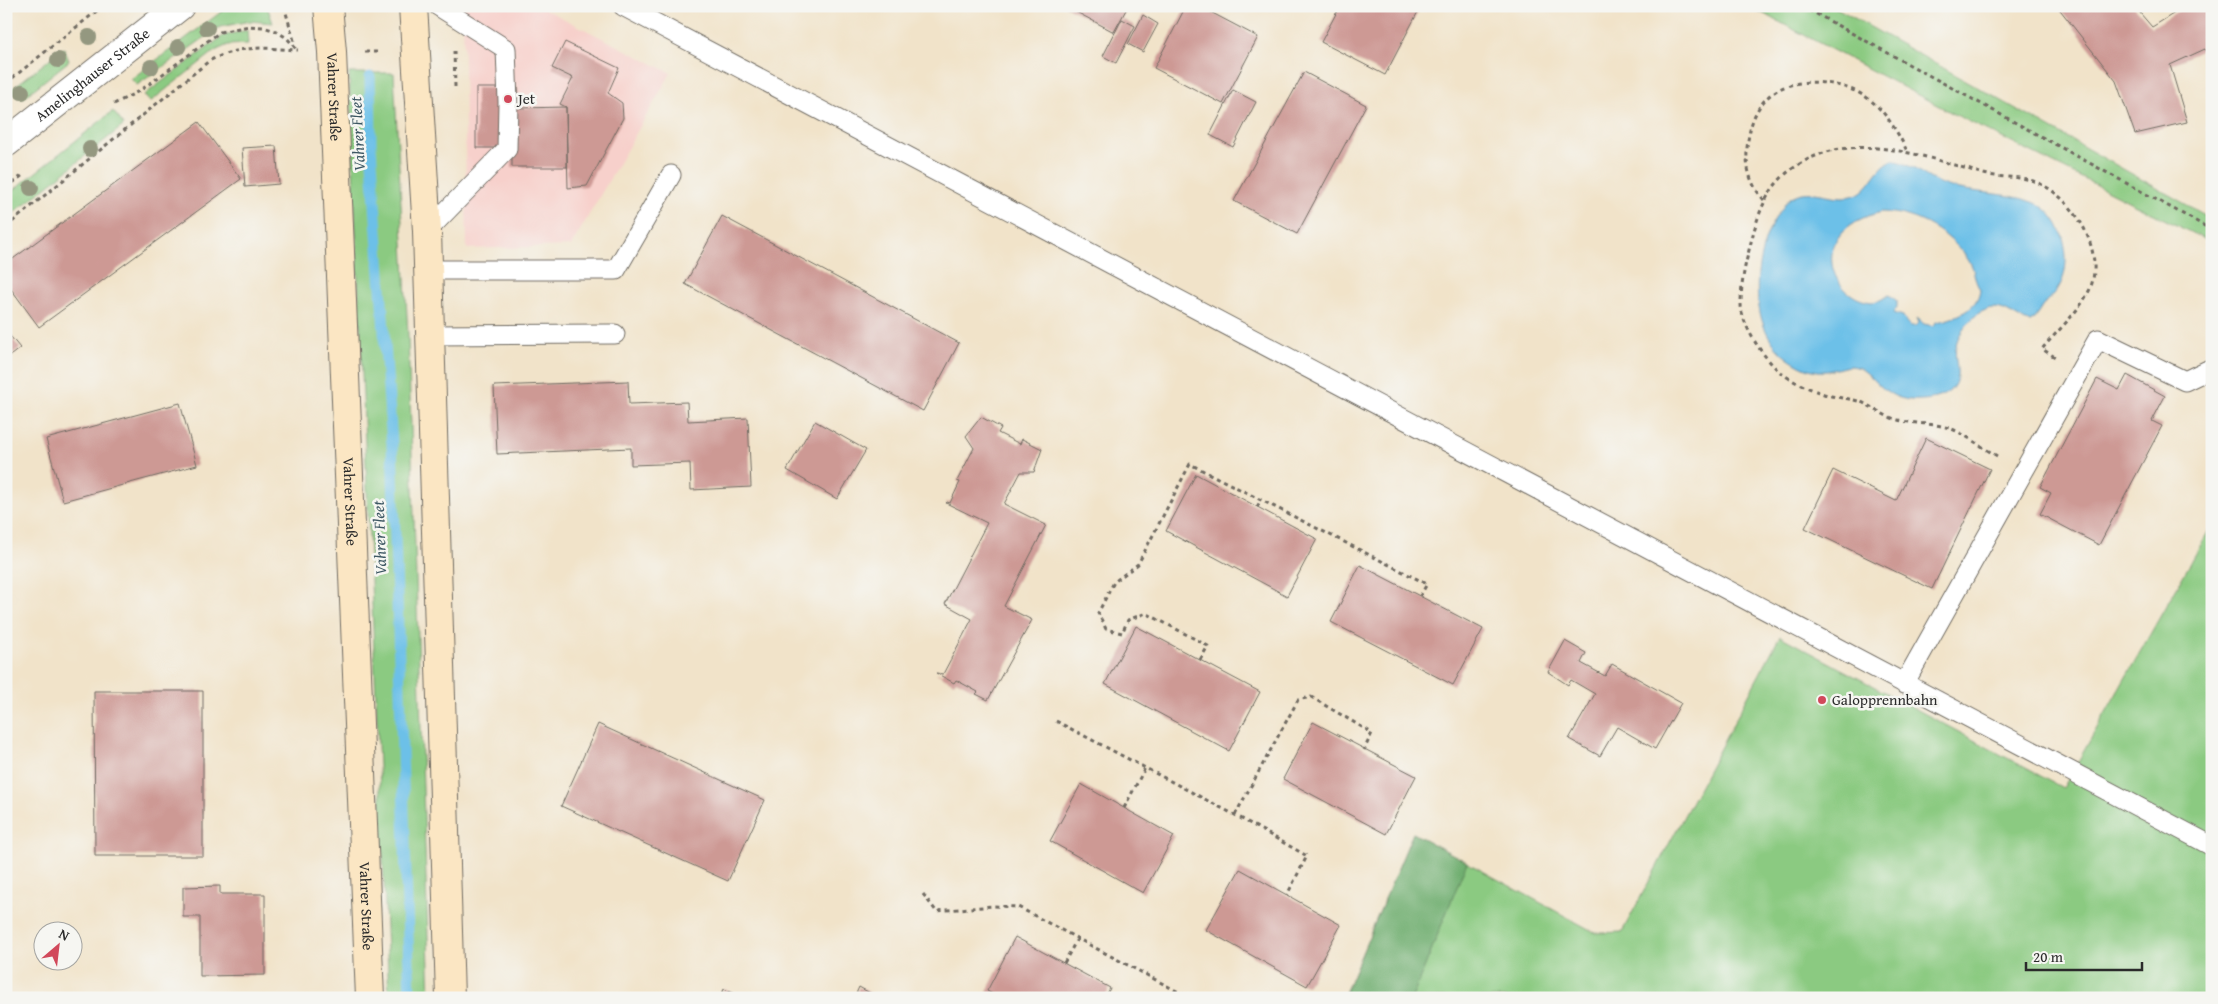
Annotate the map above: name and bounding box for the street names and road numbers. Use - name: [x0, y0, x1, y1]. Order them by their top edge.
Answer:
- street label: Amelinghauser Straße: [30, 23, 154, 126]
- street label: Vahrer Straße: [322, 52, 347, 141]
- street label: Vahrer Straße: [338, 457, 363, 546]
- street label: Vahrer Straße: [355, 861, 379, 951]

